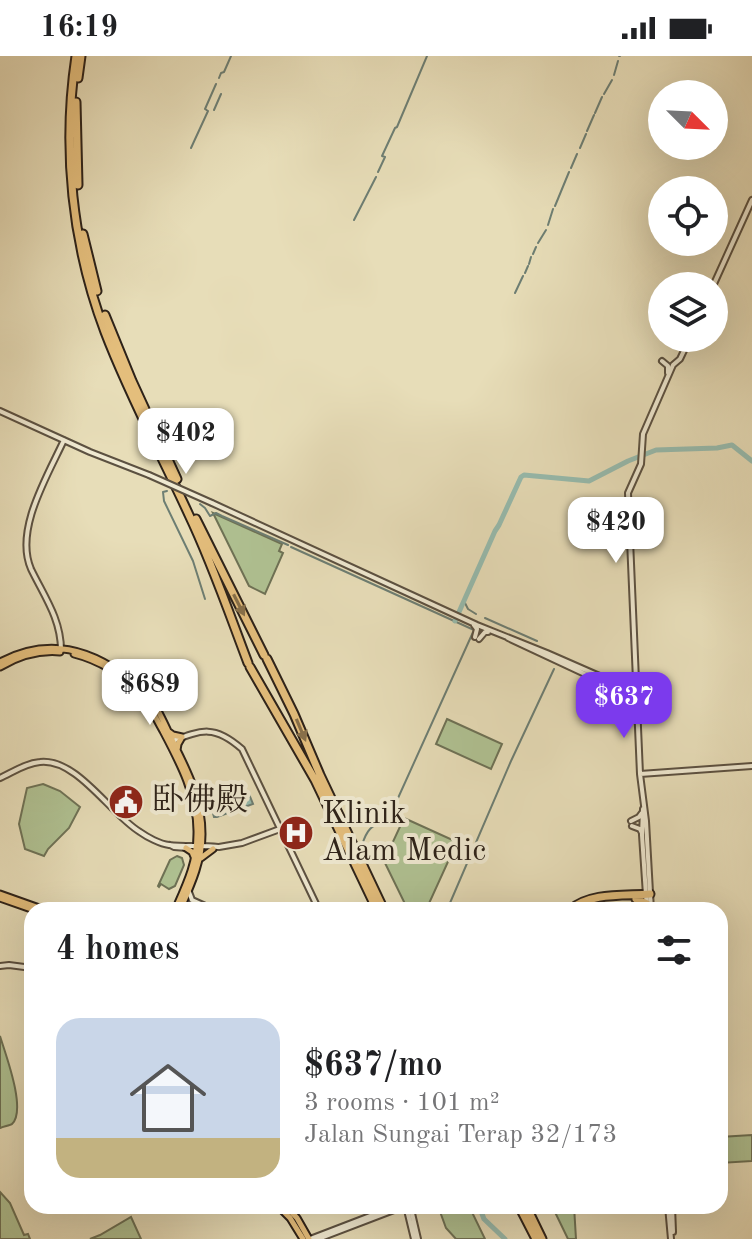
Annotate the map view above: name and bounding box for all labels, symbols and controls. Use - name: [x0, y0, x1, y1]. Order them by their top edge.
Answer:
- text: 16:19: [40, 13, 118, 43]
- north arrow: [648, 80, 728, 160]
- map controls: [648, 80, 728, 352]
- button: locate: [648, 176, 728, 256]
- button: layers: [648, 272, 728, 352]
- pin: $402: [139, 408, 233, 476]
- text: $402: [156, 421, 216, 447]
- pin: $420: [569, 497, 663, 565]
- text: $420: [586, 510, 646, 536]
- one-way arrow: [232, 593, 246, 616]
- pin: $689: [103, 659, 197, 727]
- text: $689: [120, 672, 180, 698]
- pin: $637: [577, 672, 671, 740]
- text: $637: [594, 685, 654, 711]
- one-way arrow: [294, 718, 307, 741]
- public building icon: 卧佛殿: [107, 783, 145, 821]
- place label: 卧佛殿: [152, 783, 248, 818]
- place label: Klinik Alam Medic: [322, 799, 486, 868]
- hospital icon: Klinik Alam Medic: [277, 814, 315, 852]
- icon: filters: [652, 928, 696, 972]
- text: 4 homes: [56, 933, 179, 967]
- text: $637/mo: [304, 1049, 443, 1083]
- icon: home: [120, 1050, 216, 1146]
- text: 3 rooms · 101 m²: [304, 1090, 500, 1116]
- text: Jalan Sungai Terap 32/173: [304, 1122, 617, 1148]

